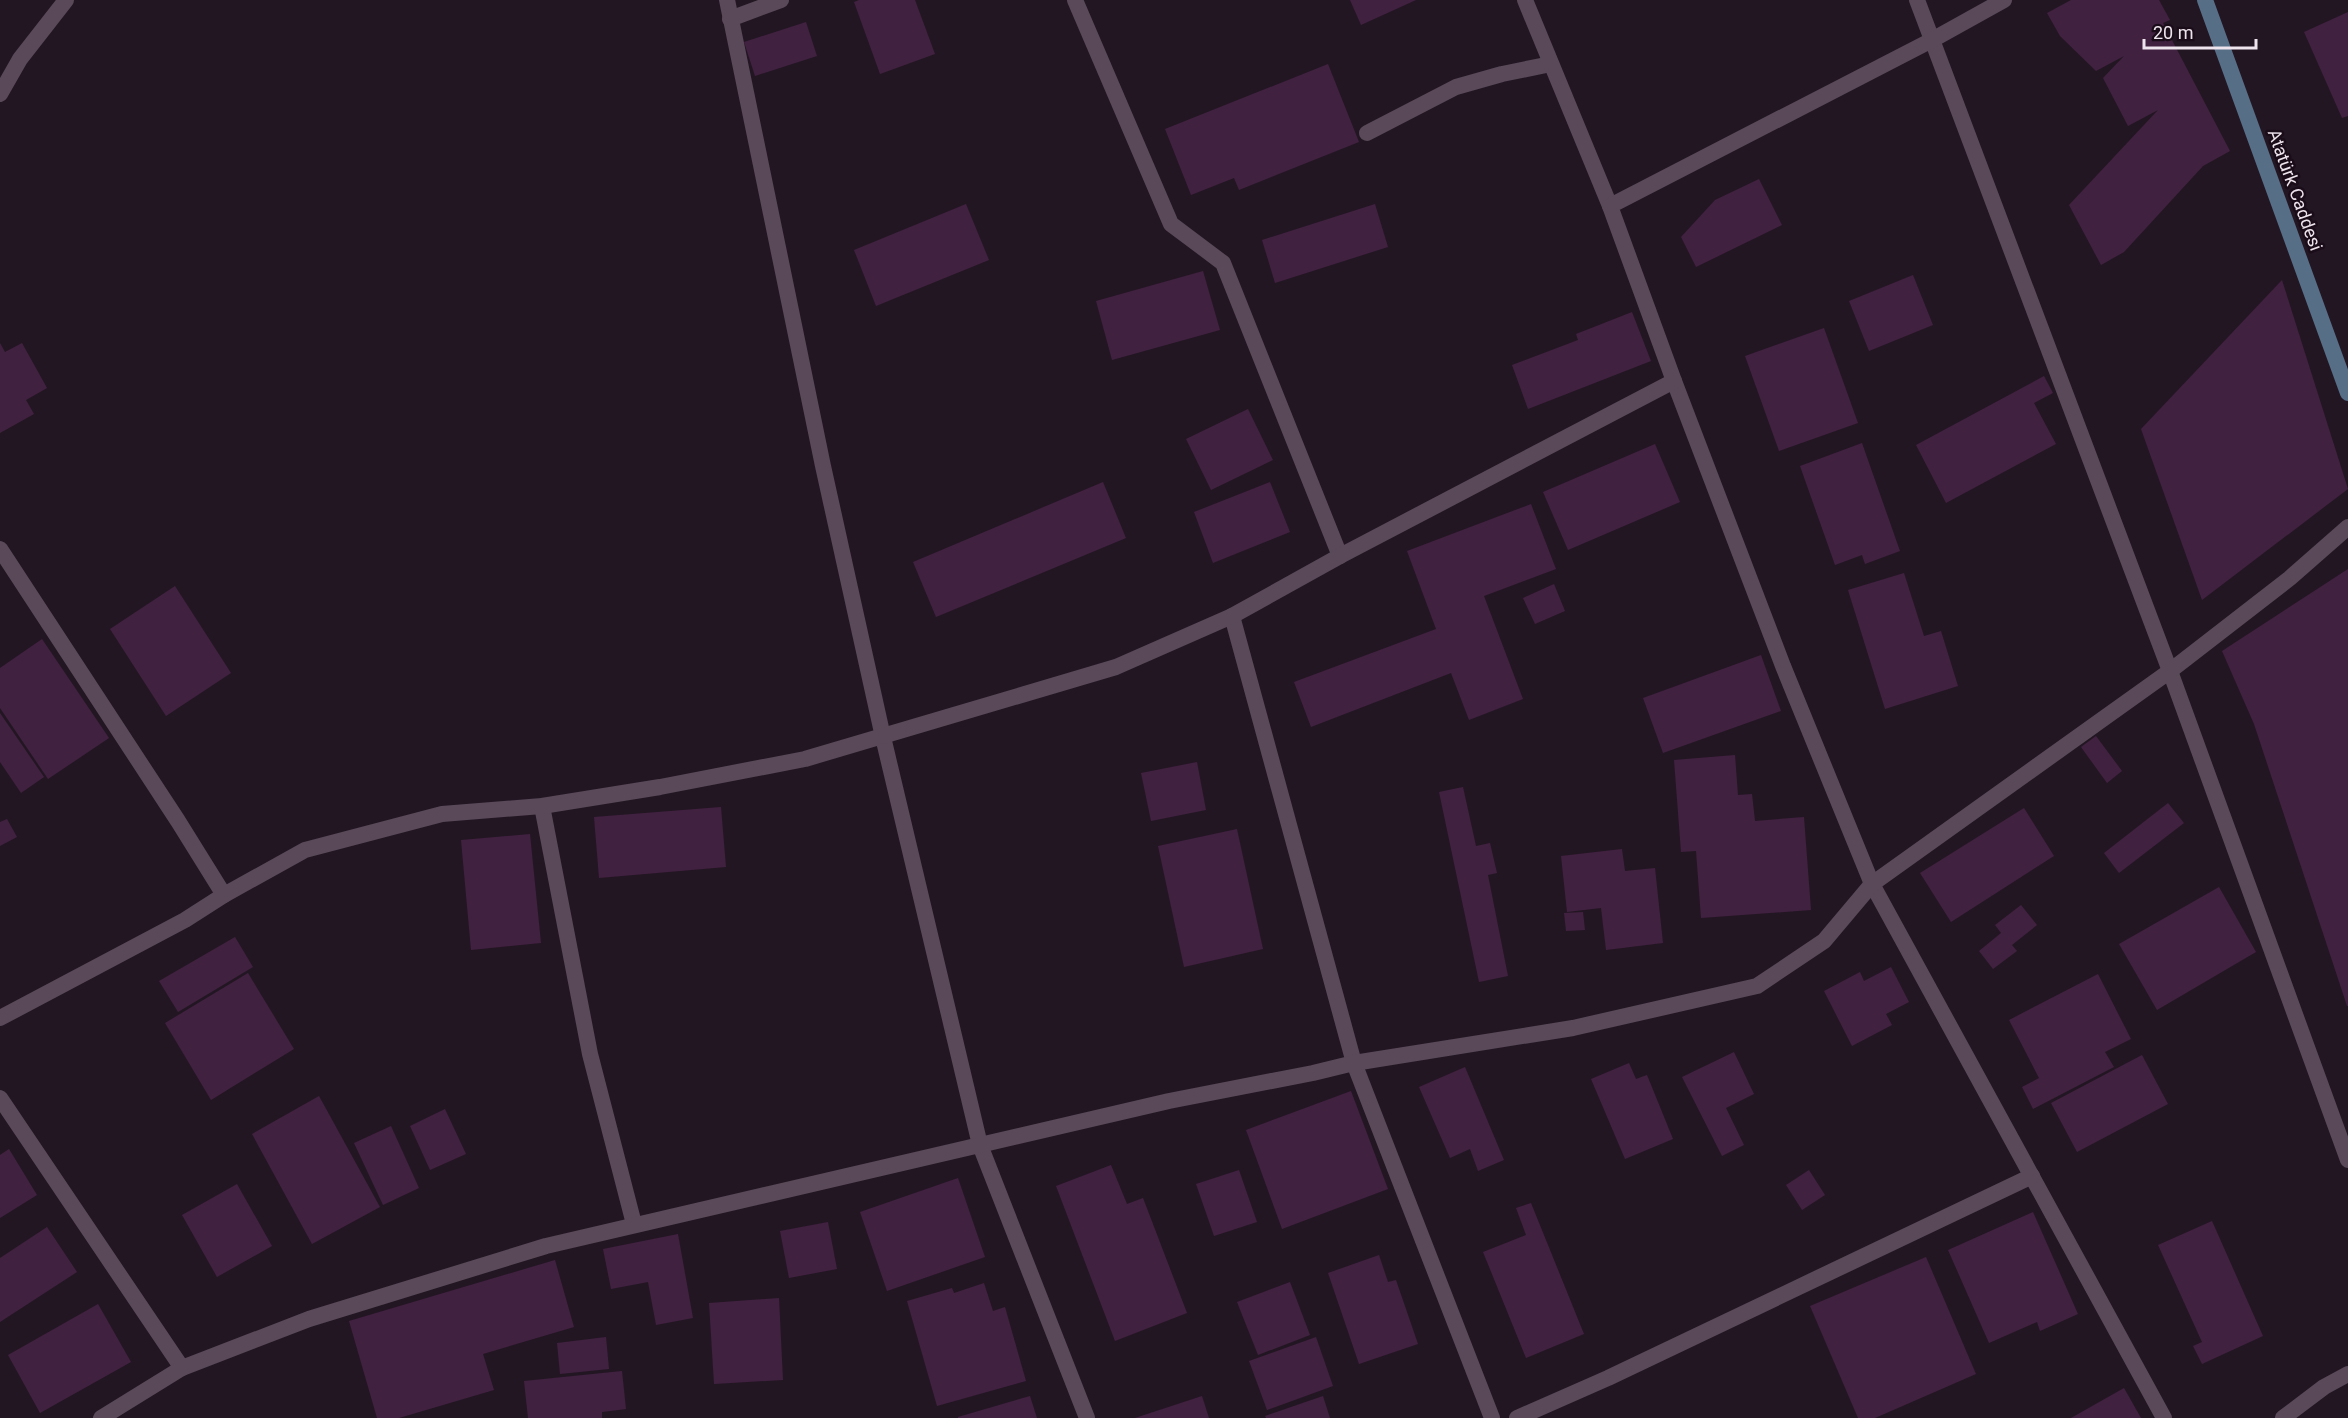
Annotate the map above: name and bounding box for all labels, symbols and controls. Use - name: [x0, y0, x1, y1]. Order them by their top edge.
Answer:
- scale bar: [2144, 12, 2256, 50]
- text: 20 m: [2153, 22, 2193, 43]
- street label: Atatürk Caddesi: [2264, 126, 2327, 253]

